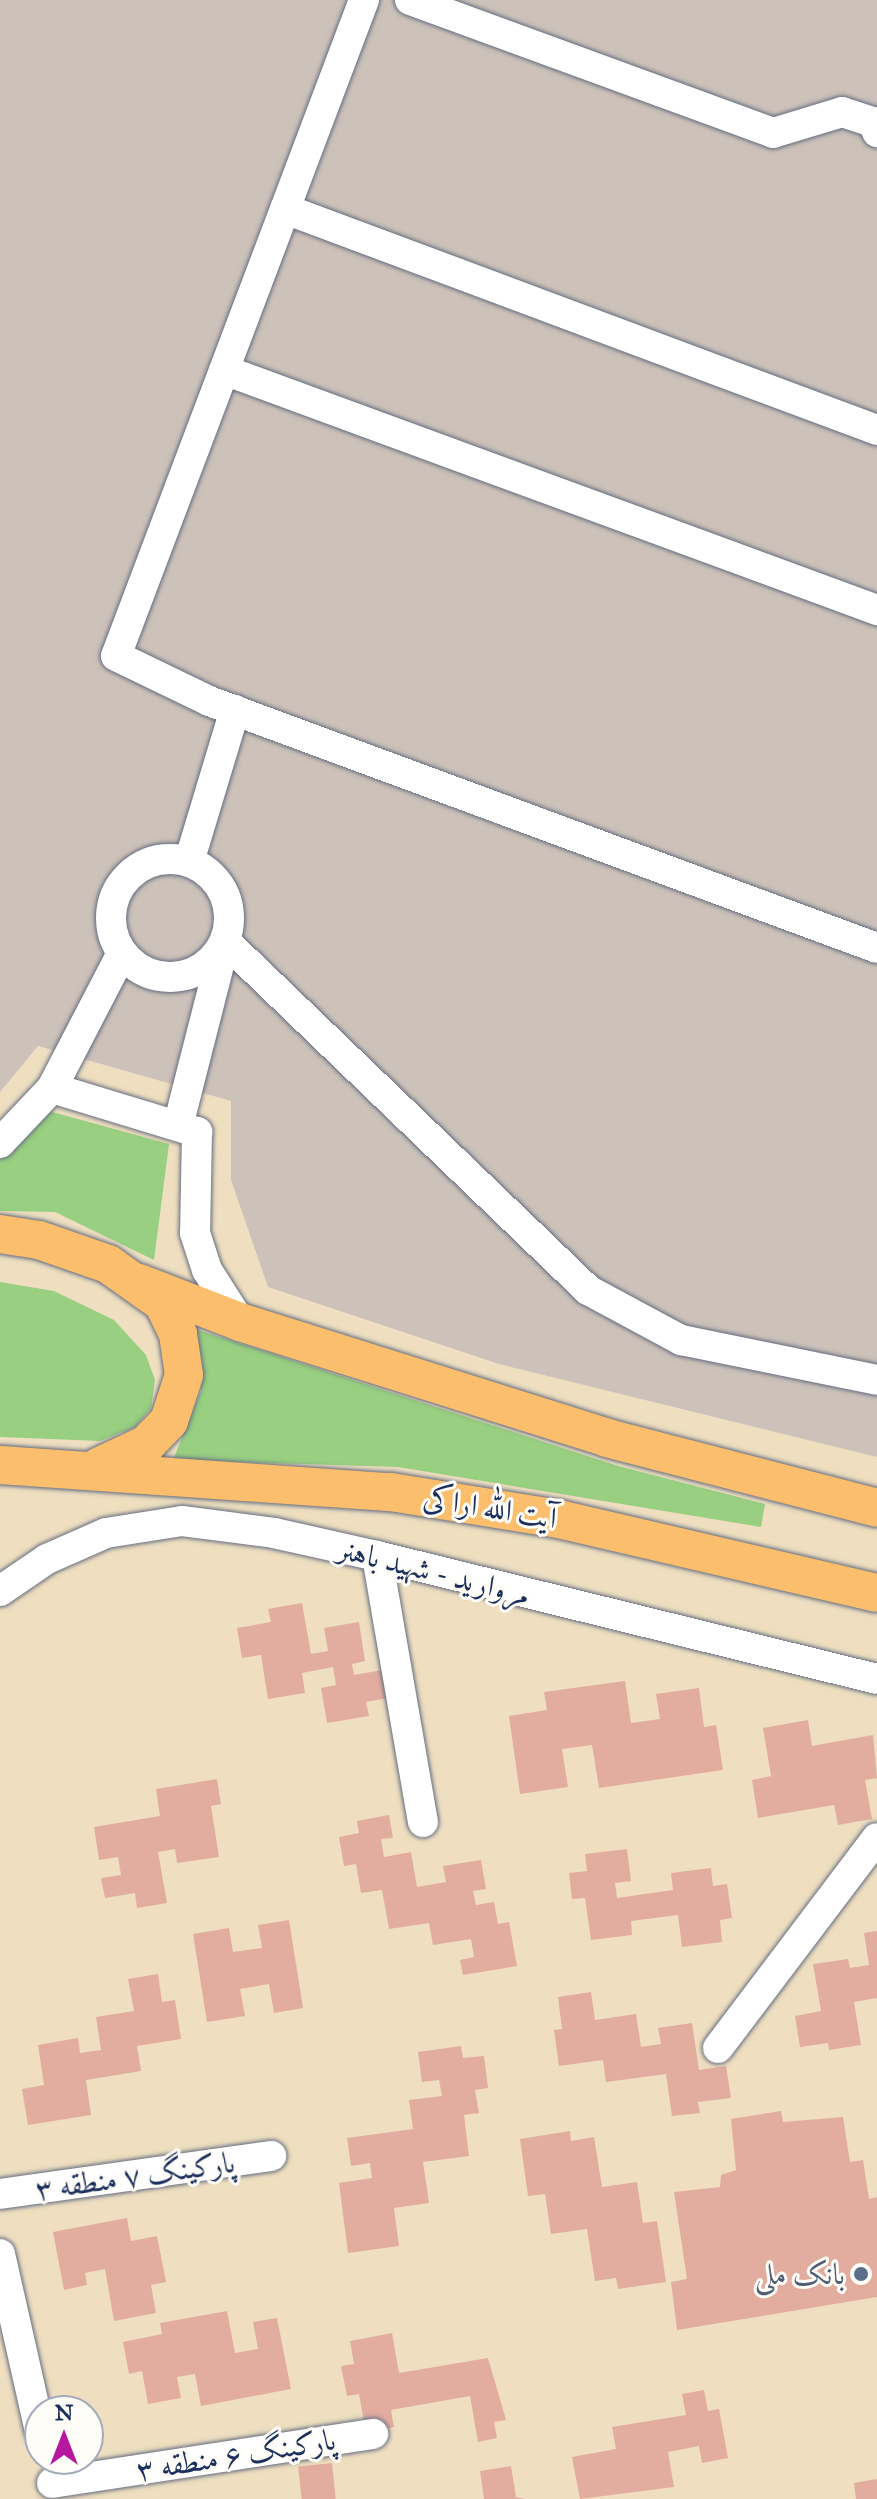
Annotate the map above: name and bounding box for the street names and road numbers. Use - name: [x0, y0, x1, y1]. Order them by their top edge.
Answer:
- street label: آیت الله اراکی: [421, 1480, 559, 1536]
- street label: مروارید - شهید باهنر: [334, 1531, 534, 1613]
- street label: پارکینگ ۷ منطقه ۳: [33, 2144, 237, 2208]
- street label: پارکینگ ۶ منطقه ۳: [134, 2421, 338, 2489]

